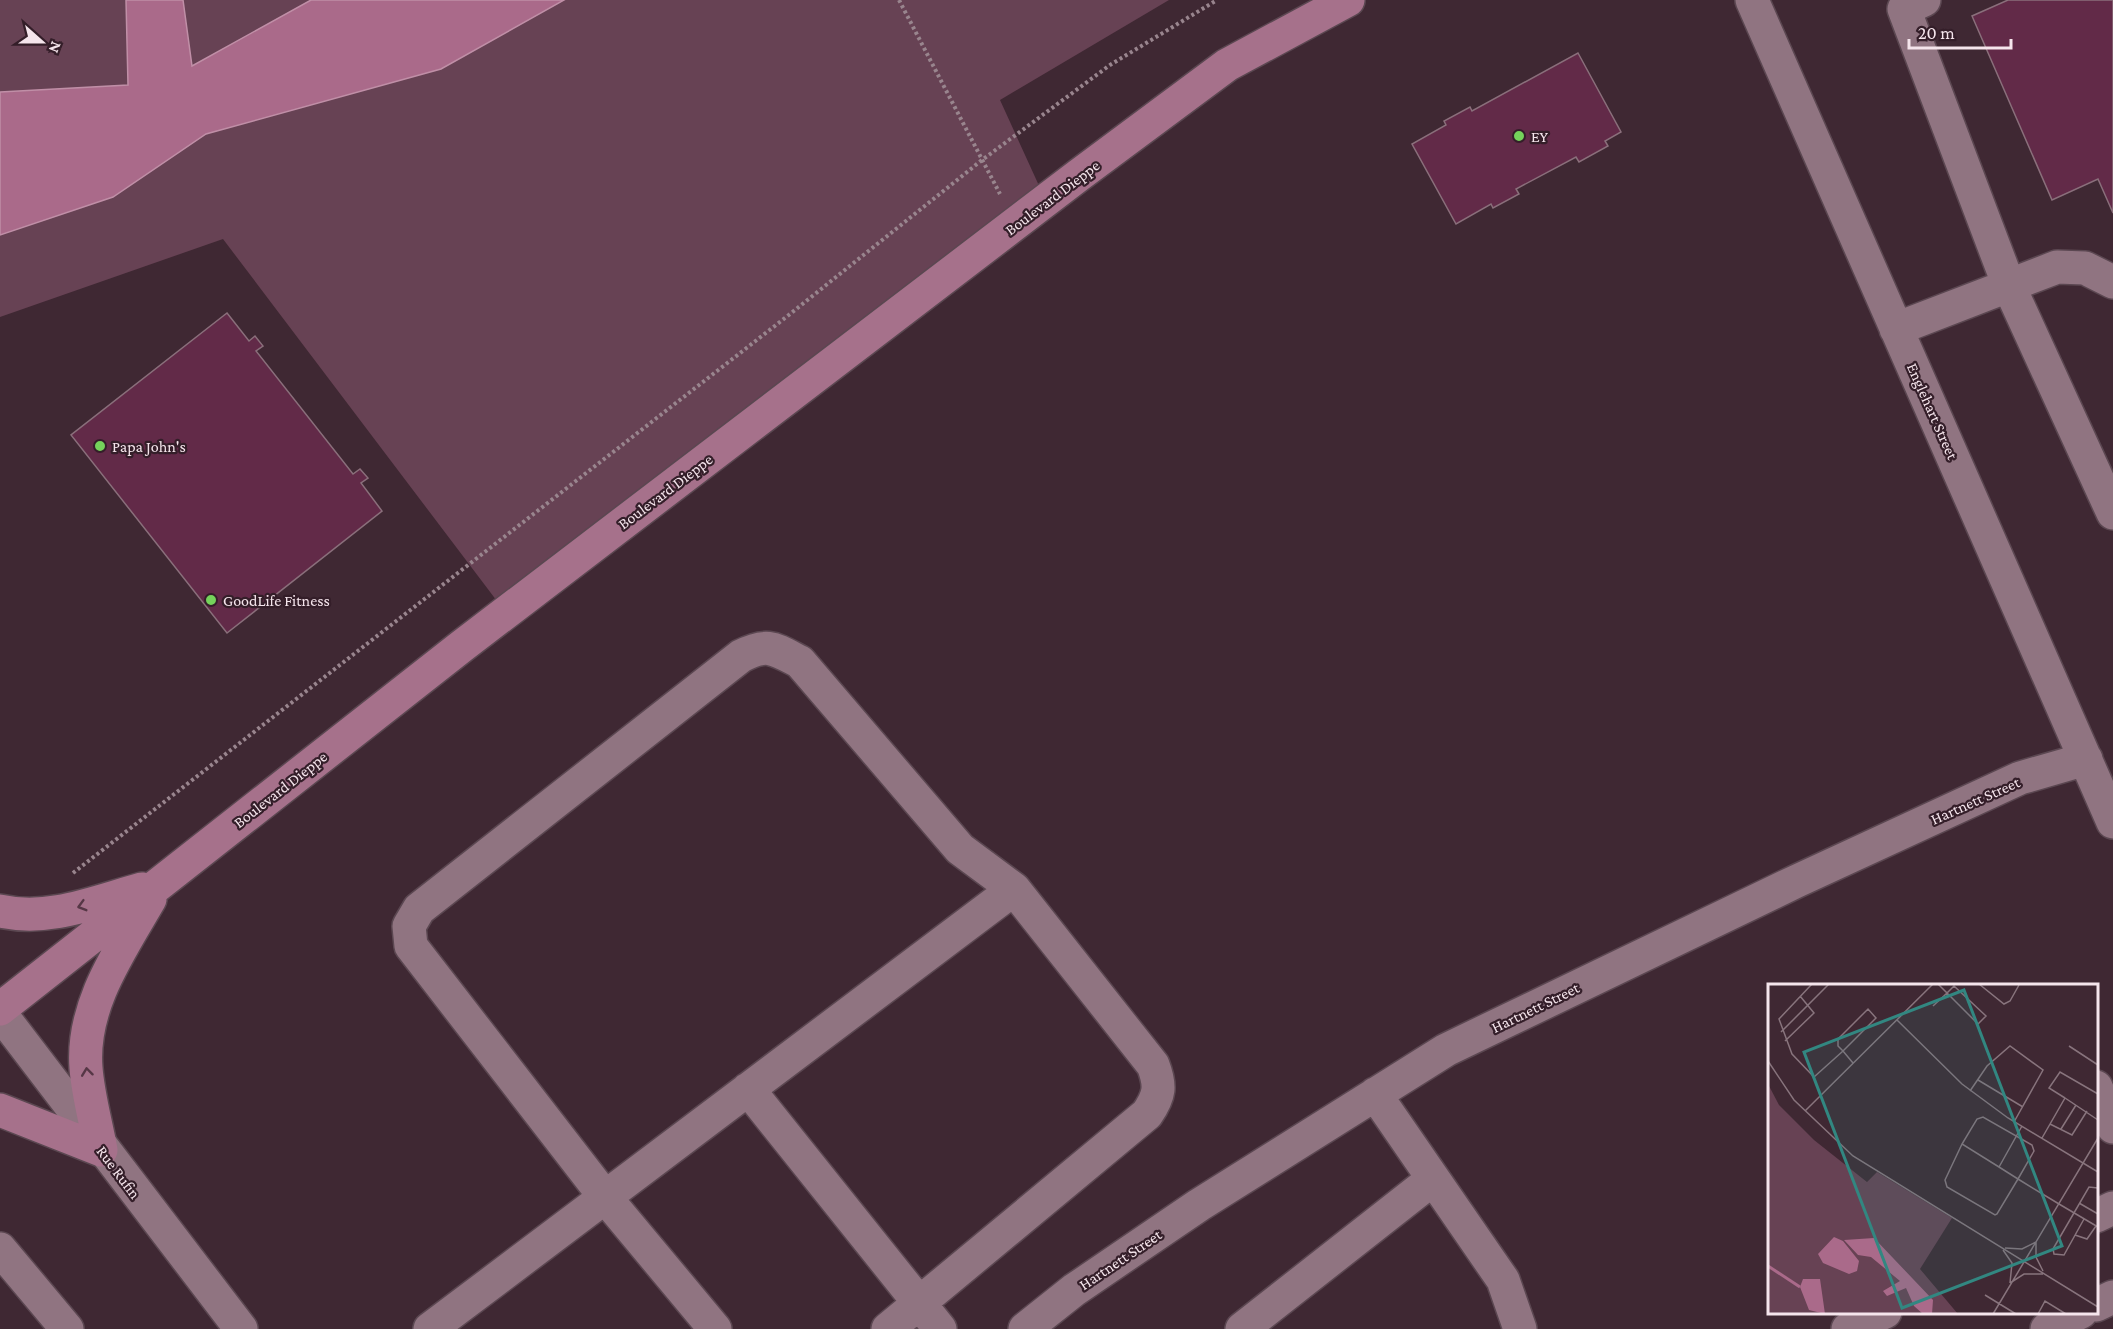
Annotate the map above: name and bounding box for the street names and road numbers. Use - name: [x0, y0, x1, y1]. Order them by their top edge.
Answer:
- street label: Boulevard Dieppe: [1002, 156, 1103, 239]
- street label: Englehart Street: [1903, 360, 1962, 463]
- street label: Boulevard Dieppe: [615, 450, 716, 533]
- street label: Boulevard Dieppe: [230, 748, 331, 832]
- street label: Hartnett Street: [1928, 773, 2023, 828]
- street label: Hartnett Street: [1489, 979, 1583, 1036]
- street label: Rue Rufin: [93, 1143, 144, 1202]
- street label: Hartnett Street: [1076, 1225, 1165, 1293]

